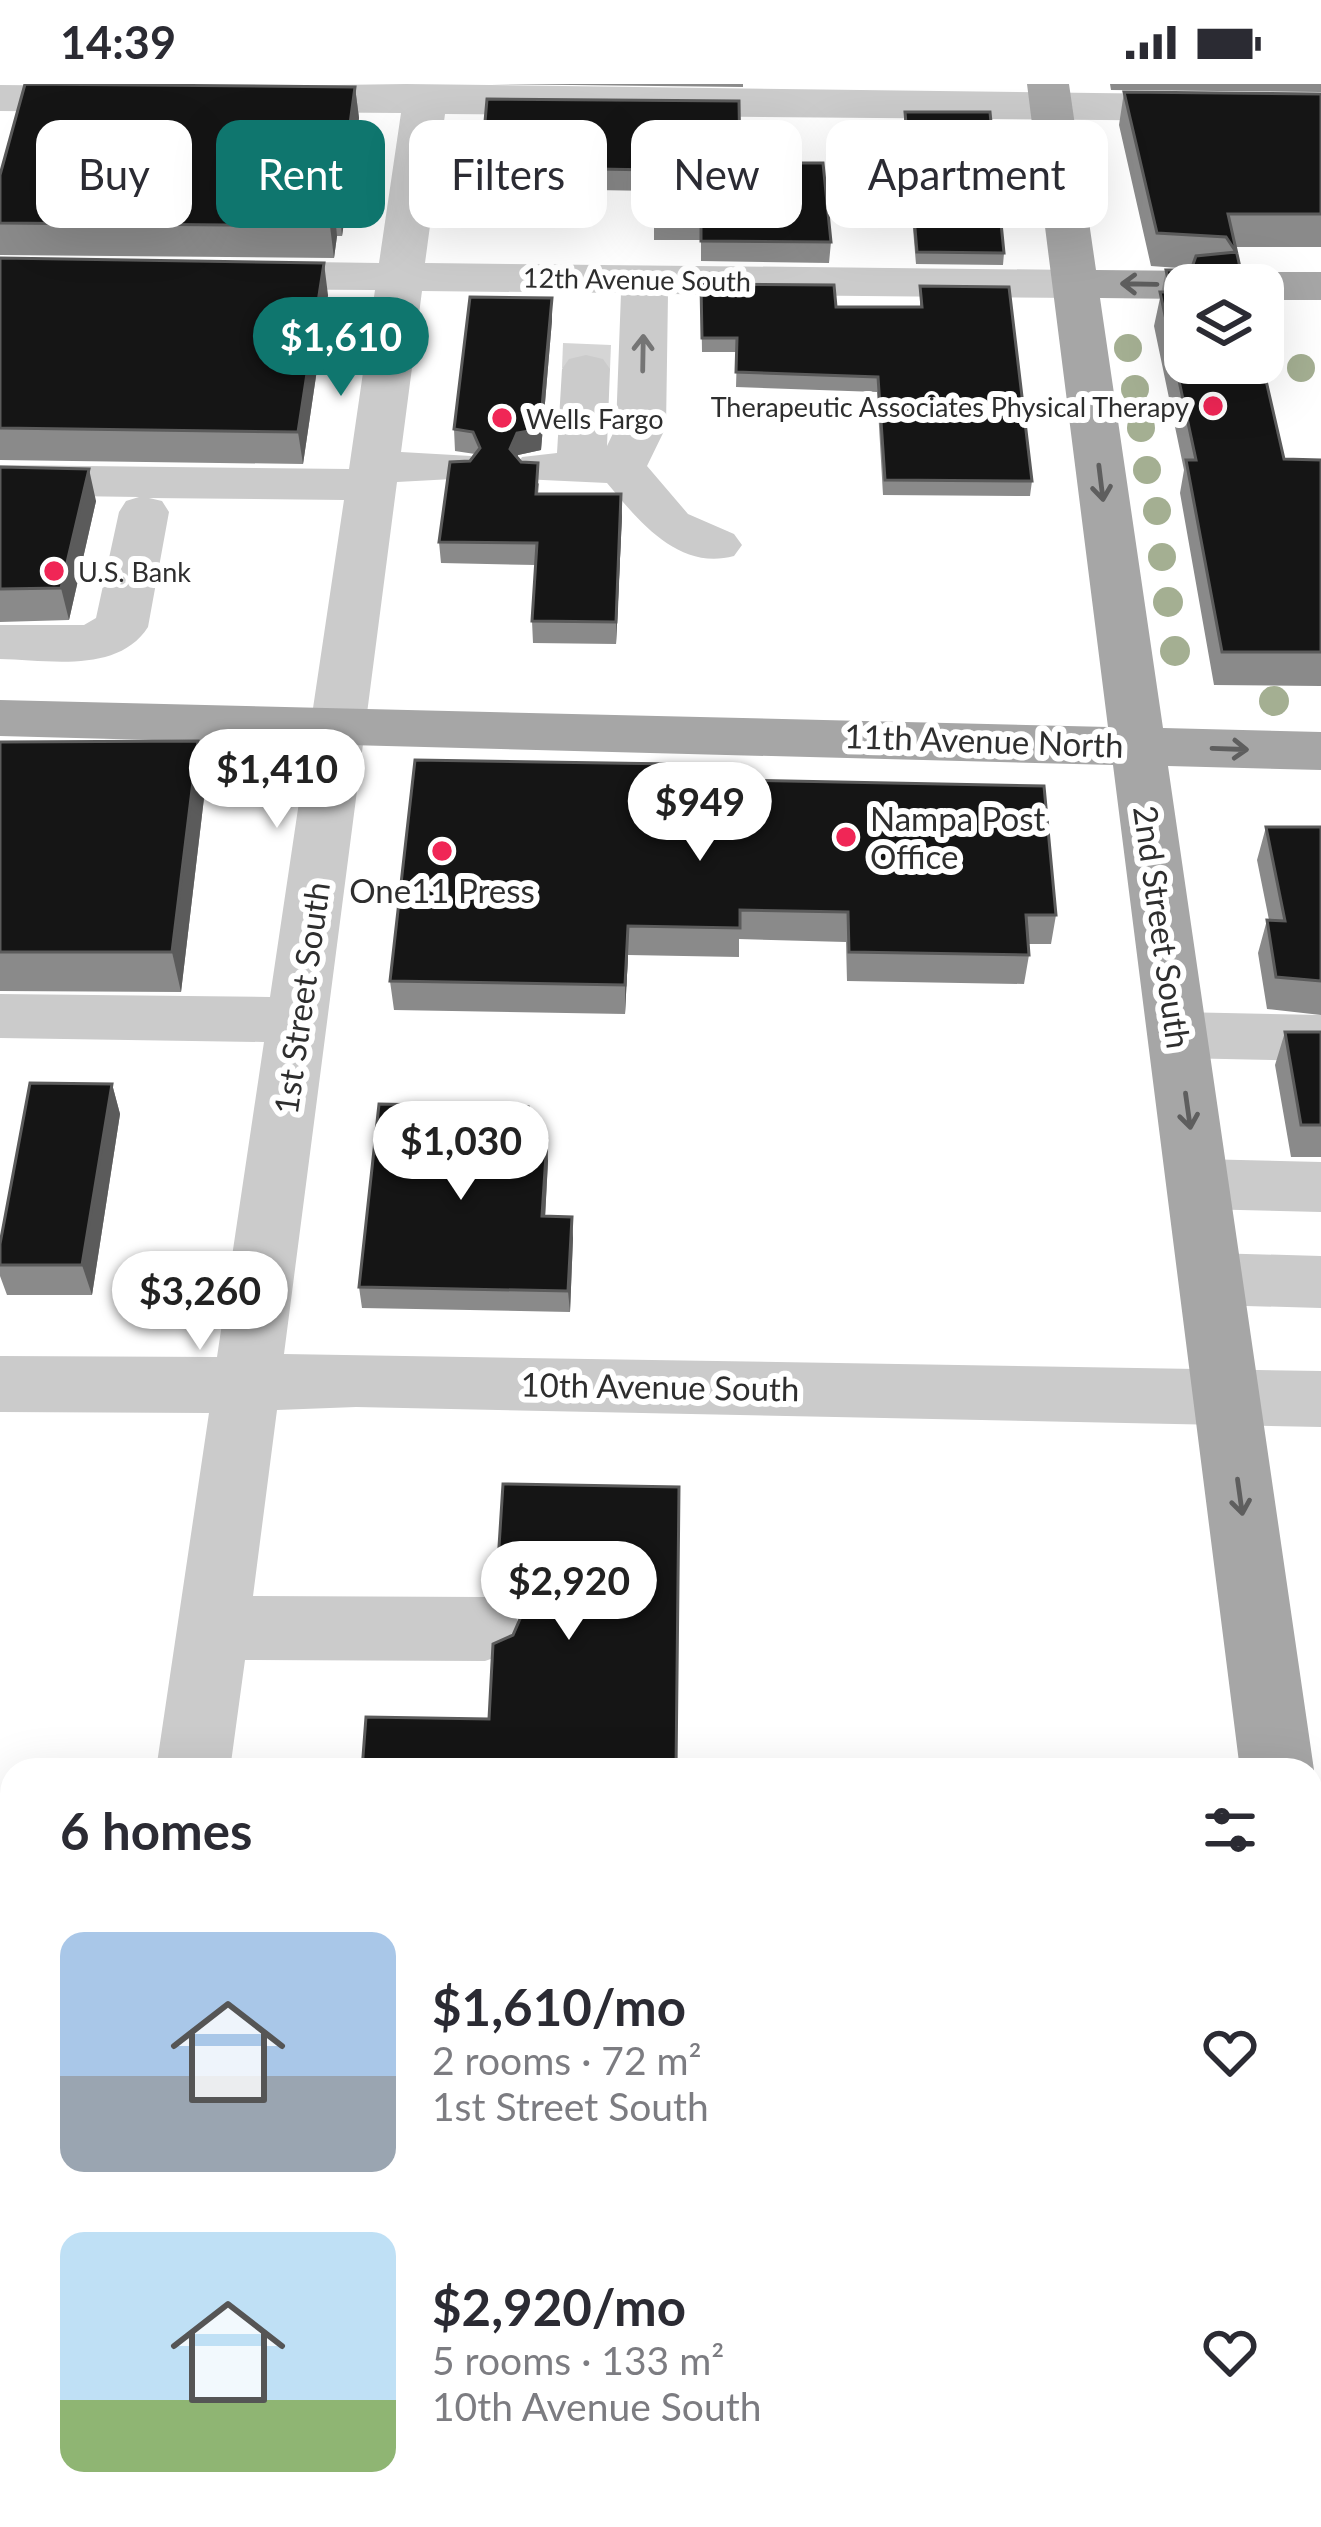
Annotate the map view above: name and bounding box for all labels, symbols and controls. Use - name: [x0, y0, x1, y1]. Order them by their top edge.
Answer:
- text: 14:39: [60, 15, 176, 69]
- chip: Buy: [36, 120, 192, 228]
- chip: Rent: [216, 120, 385, 228]
- chip: Filters: [409, 120, 607, 228]
- chip: New: [631, 120, 802, 228]
- chip: Apartment: [826, 120, 1108, 228]
- street label: 12th Avenue South: [523, 261, 751, 297]
- map controls: [1164, 264, 1284, 384]
- button: layers: [1164, 264, 1284, 384]
- one-way arrow: [1120, 273, 1159, 296]
- pin: $1,610: [243, 297, 439, 399]
- text: $1,610: [280, 313, 402, 359]
- one-way arrow: [632, 334, 655, 373]
- place label: Therapeutic Associates Physical Therapy: [711, 390, 1189, 423]
- marker: Therapeutic Associates Physical Therapy: [1200, 393, 1226, 419]
- place label: Wells Fargo: [526, 402, 663, 435]
- marker: Wells Fargo: [489, 405, 515, 431]
- one-way arrow: [1090, 463, 1112, 502]
- place label: U.S. Bank: [78, 555, 191, 588]
- marker: U.S. Bank: [41, 558, 67, 584]
- street label: 11th Avenue North: [844, 715, 1124, 765]
- pin: $1,410: [179, 729, 375, 831]
- one-way arrow: [1210, 737, 1249, 760]
- text: $1,410: [216, 745, 338, 791]
- pin: $949: [629, 762, 771, 864]
- text: $949: [655, 778, 745, 824]
- place label: Nampa Post Office: [870, 798, 1046, 876]
- street label: 2nd Street South: [1126, 803, 1200, 1051]
- marker: Nampa Post Office: [833, 824, 859, 850]
- marker: One11 Press: [429, 838, 455, 864]
- place label: One11 Press: [349, 870, 535, 910]
- street label: 1st Street South: [265, 879, 337, 1117]
- one-way arrow: [1177, 1090, 1200, 1129]
- pin: $1,030: [363, 1101, 559, 1203]
- text: $1,030: [400, 1117, 522, 1163]
- pin: $3,260: [102, 1251, 298, 1353]
- text: $3,260: [139, 1267, 261, 1313]
- street label: 10th Avenue South: [520, 1364, 800, 1408]
- one-way arrow: [1230, 1477, 1252, 1516]
- pin: $2,920: [471, 1541, 667, 1643]
- text: $2,920: [508, 1557, 630, 1603]
- icon: filters: [1197, 1797, 1263, 1863]
- text: 6 homes: [60, 1800, 252, 1861]
- text: $1,610/mo: [432, 1976, 686, 2037]
- icon: home: [156, 1980, 300, 2124]
- icon: heart: [1197, 2019, 1263, 2085]
- text: 2 rooms · 72 m²: [432, 2037, 702, 2083]
- text: 1st Street South: [432, 2083, 709, 2129]
- text: $2,920/mo: [432, 2276, 686, 2337]
- icon: home: [156, 2280, 300, 2424]
- icon: heart: [1197, 2319, 1263, 2385]
- text: 5 rooms · 133 m²: [432, 2337, 724, 2383]
- text: 10th Avenue South: [432, 2383, 761, 2429]

